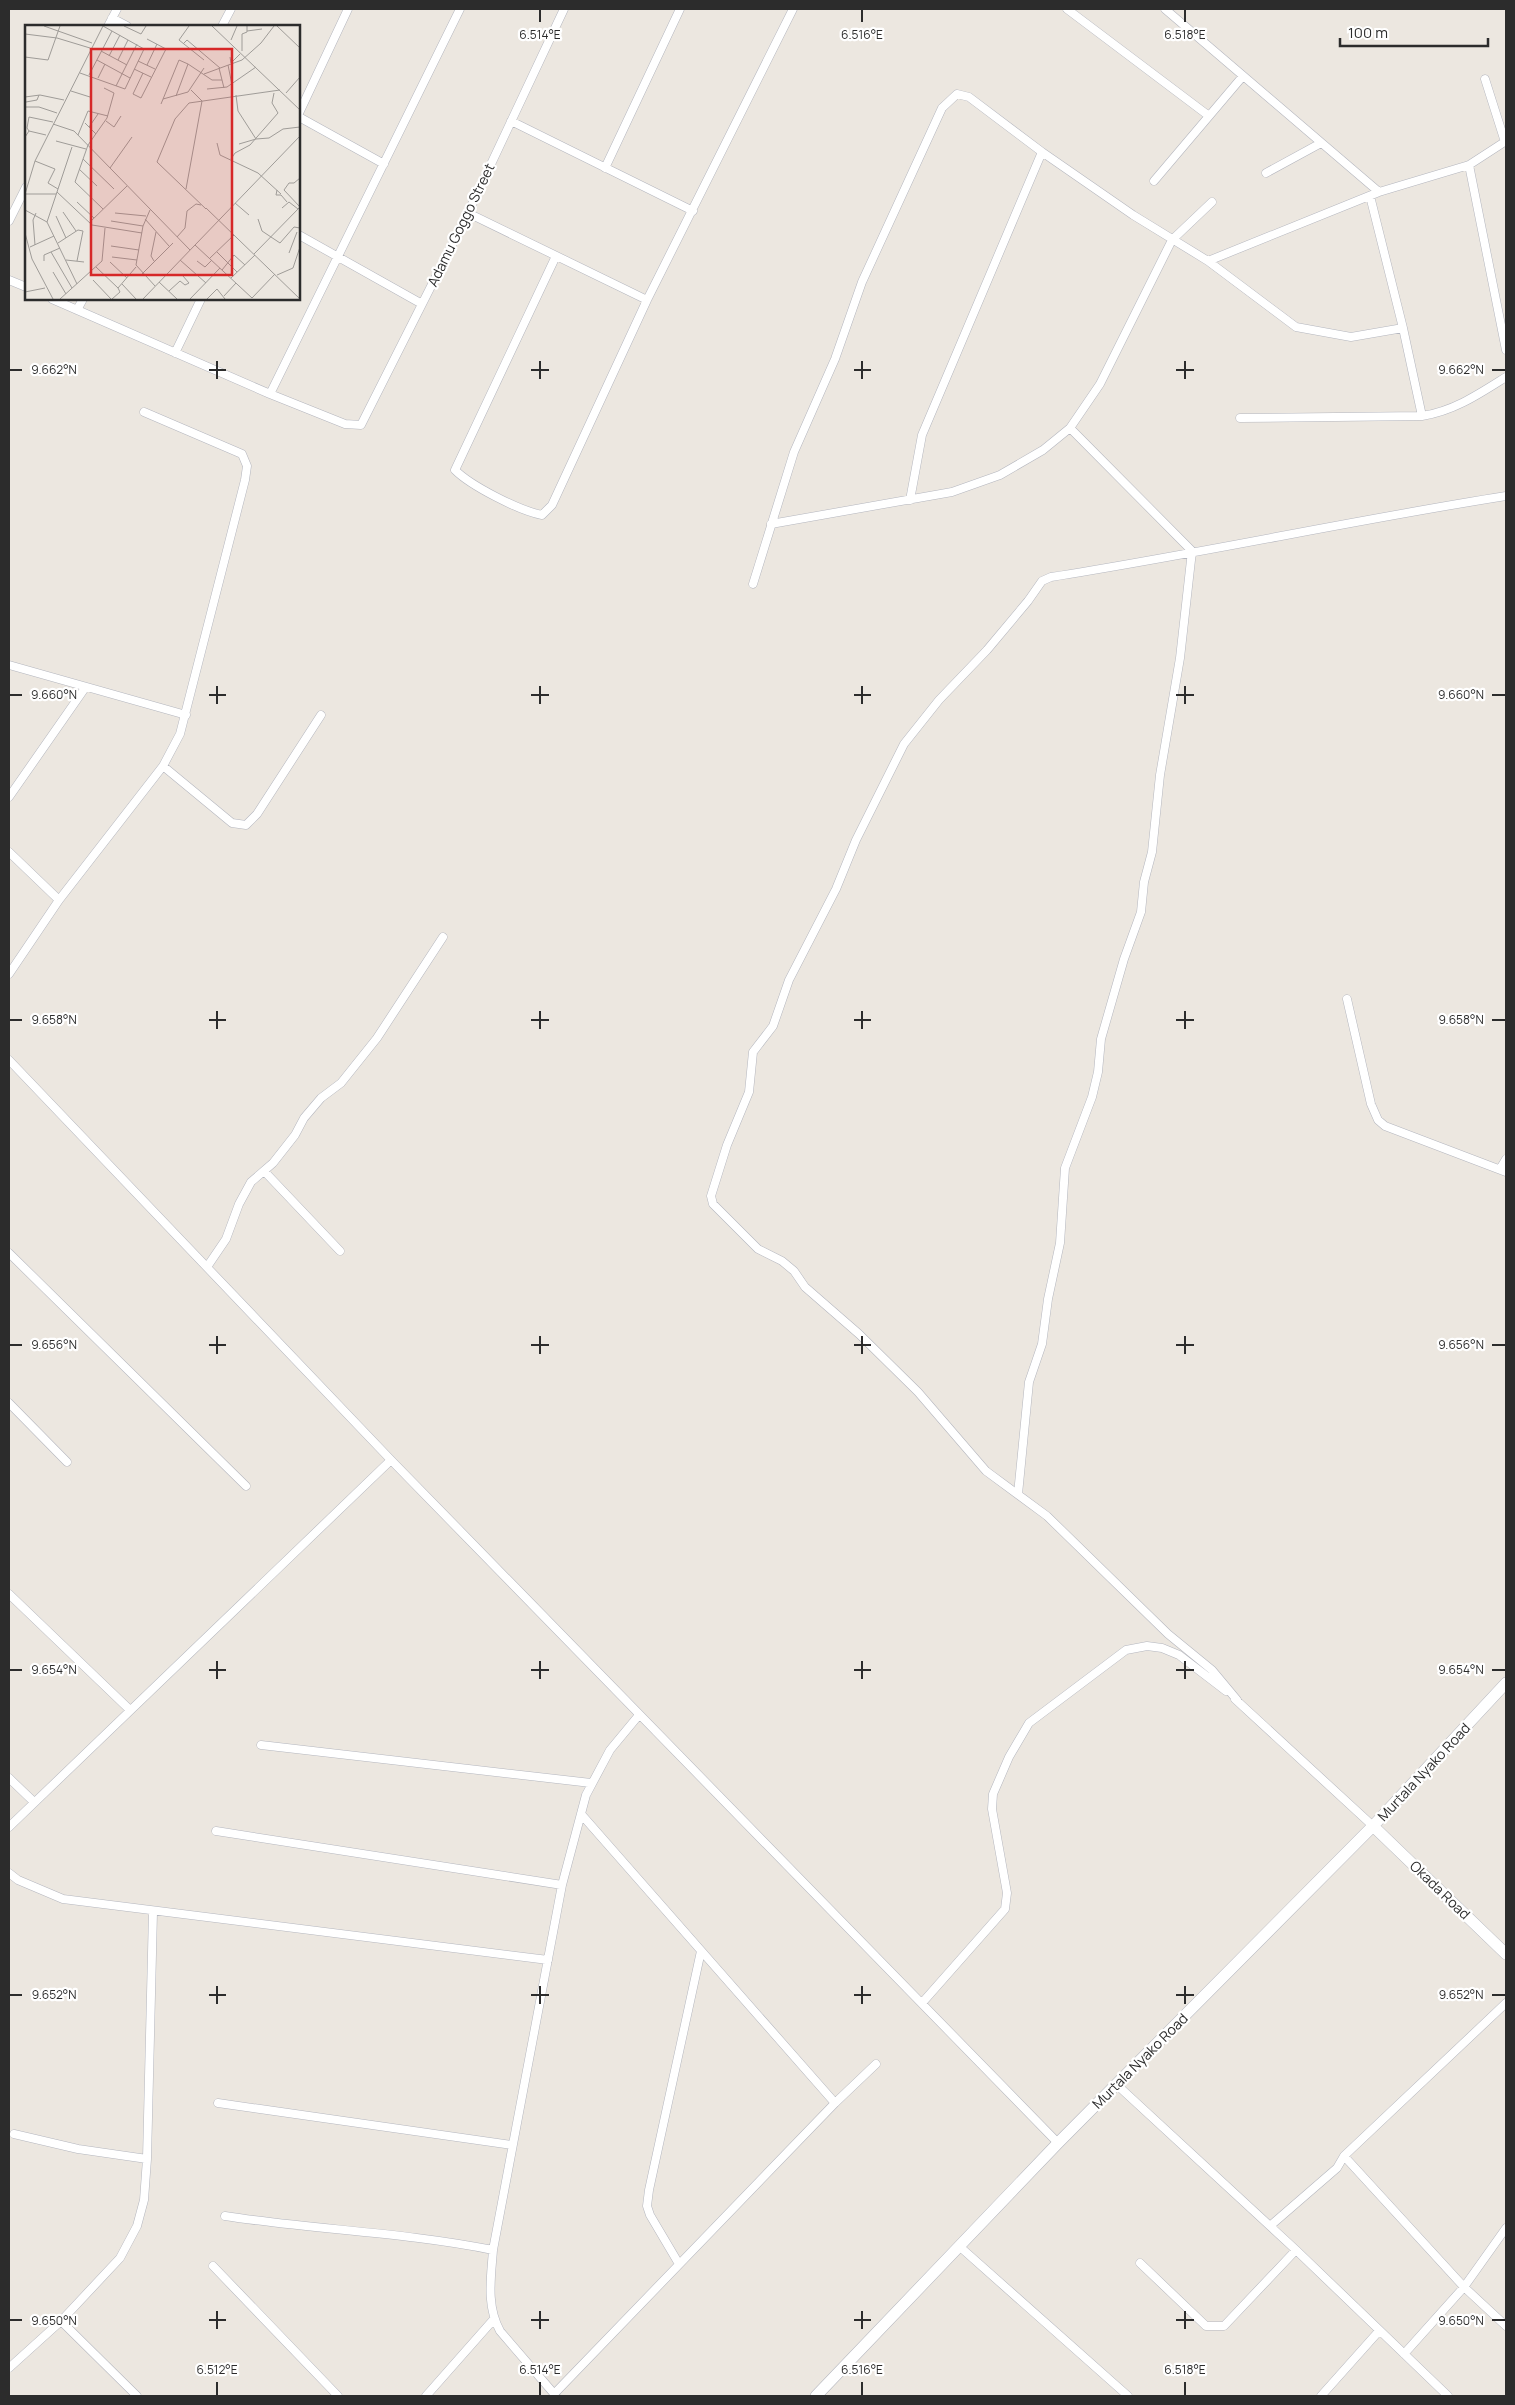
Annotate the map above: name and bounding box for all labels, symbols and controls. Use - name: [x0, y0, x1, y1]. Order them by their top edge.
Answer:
- scale bar: [1340, 15, 1488, 47]
- text: 100 m: [1348, 22, 1388, 43]
- inset map: [25, 25, 300, 300]
- text: 6.514°E: [519, 26, 561, 43]
- text: 6.516°E: [841, 26, 883, 43]
- text: 6.518°E: [1164, 26, 1206, 43]
- street label: Adamu Goggo Street: [422, 160, 499, 290]
- text: 9.662°N: [31, 361, 77, 378]
- text: 9.662°N: [1438, 361, 1484, 378]
- text: 9.660°N: [31, 686, 77, 703]
- text: 9.660°N: [1438, 686, 1484, 703]
- text: 9.658°N: [31, 1011, 77, 1028]
- text: 9.658°N: [1438, 1011, 1484, 1028]
- text: 9.656°N: [31, 1336, 77, 1353]
- text: 9.656°N: [1438, 1336, 1484, 1353]
- text: 9.654°N: [31, 1661, 77, 1678]
- text: 9.654°N: [1438, 1661, 1484, 1678]
- street label: Murtala Nyako Road: [1373, 1718, 1474, 1825]
- street label: Okada Road: [1406, 1856, 1475, 1923]
- text: 9.652°N: [32, 1986, 76, 2003]
- text: 9.652°N: [1439, 1986, 1483, 2003]
- street label: Murtala Nyako Road: [1088, 2009, 1192, 2113]
- text: 9.650°N: [31, 2312, 77, 2329]
- text: 9.650°N: [1438, 2312, 1484, 2329]
- text: 6.512°E: [196, 2361, 238, 2378]
- text: 6.514°E: [519, 2361, 561, 2378]
- text: 6.516°E: [841, 2361, 883, 2378]
- text: 6.518°E: [1164, 2361, 1206, 2378]

